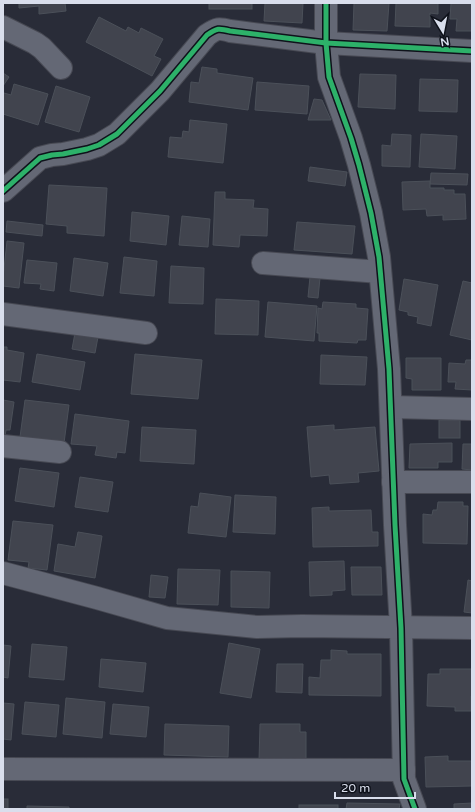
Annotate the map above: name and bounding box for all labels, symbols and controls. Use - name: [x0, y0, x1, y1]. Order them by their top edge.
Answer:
- north arrow: [423, 12, 463, 52]
- text: N: [439, 34, 450, 49]
- scale bar: [335, 774, 415, 800]
- text: 20 m: [341, 781, 370, 795]

